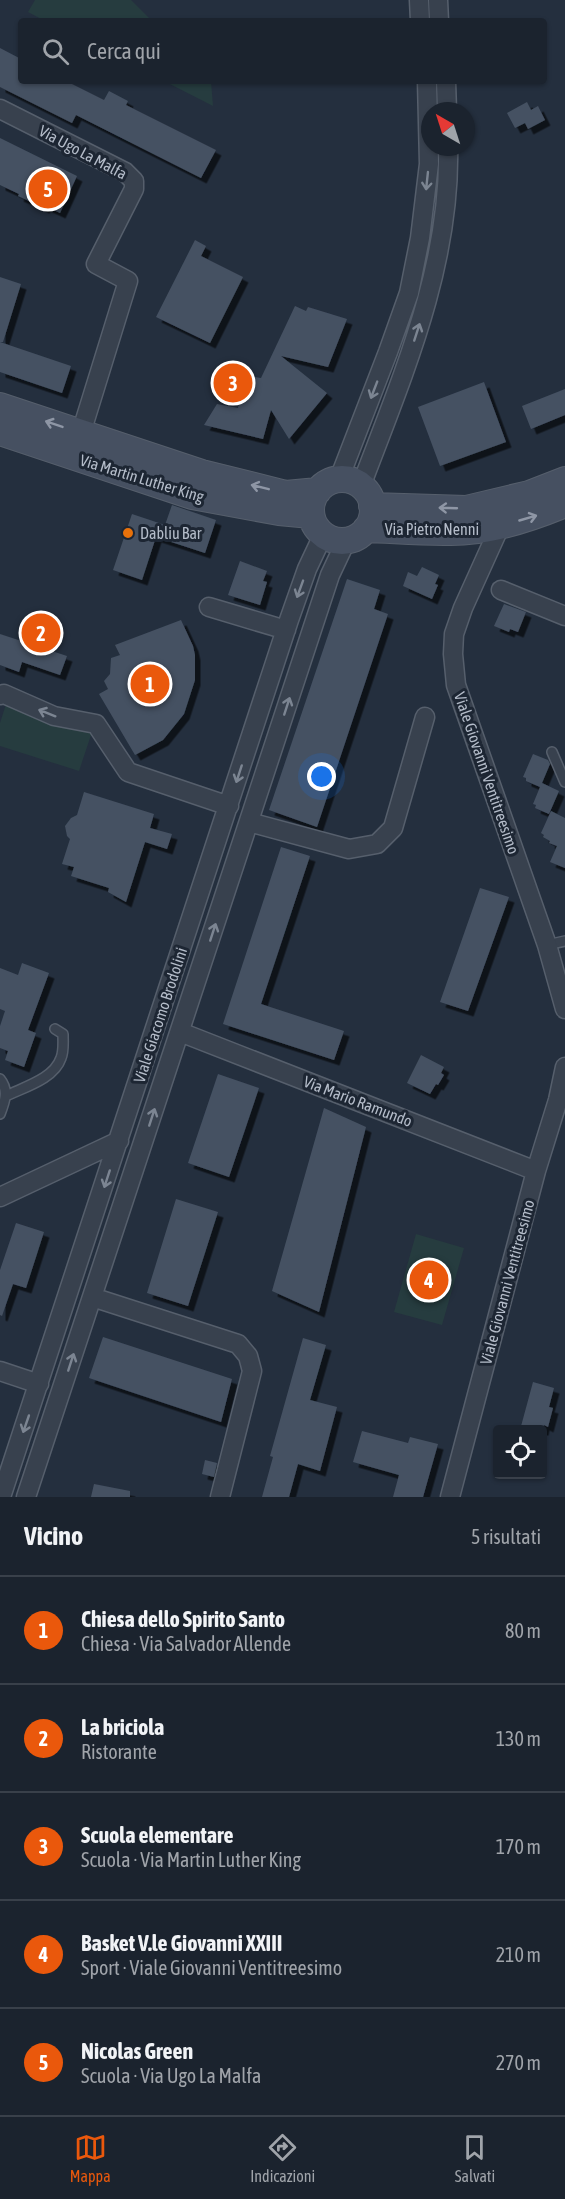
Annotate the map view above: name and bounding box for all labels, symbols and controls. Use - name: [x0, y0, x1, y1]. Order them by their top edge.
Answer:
- search box: [18, 18, 547, 84]
- icon: search: [39, 35, 72, 68]
- text: Cerca qui: [87, 38, 161, 64]
- north arrow: [421, 102, 475, 156]
- street label: Via Ugo La Malfa: [36, 121, 130, 184]
- pin: 5: [28, 166, 68, 212]
- one-way arrow: [421, 171, 432, 191]
- one-way arrow: [412, 323, 423, 342]
- pin: 3: [214, 360, 252, 406]
- one-way arrow: [368, 380, 379, 398]
- one-way arrow: [45, 418, 64, 429]
- street label: Via Martin Luther King: [78, 451, 206, 506]
- one-way arrow: [251, 481, 270, 493]
- one-way arrow: [439, 503, 459, 514]
- one-way arrow: [518, 512, 537, 523]
- street label: Via Pietro Nenni: [385, 520, 479, 538]
- place label: Dabliu Bar: [140, 524, 202, 542]
- marker: Dabliu Bar: [121, 526, 135, 540]
- one-way arrow: [294, 579, 305, 597]
- pin: 2: [22, 610, 60, 656]
- pin: 1: [130, 662, 170, 706]
- street label: Viale Giovanni Ventitreesimo: [451, 690, 523, 856]
- one-way arrow: [282, 697, 293, 716]
- one-way arrow: [38, 707, 57, 718]
- your location: [307, 762, 336, 791]
- one-way arrow: [233, 764, 244, 783]
- one-way arrow: [208, 923, 219, 942]
- street label: Viale Giacomo Brodolini: [130, 945, 190, 1085]
- street label: Via Mario Ramundo: [301, 1072, 415, 1130]
- one-way arrow: [148, 1108, 159, 1127]
- one-way arrow: [100, 1169, 111, 1188]
- street label: Viale Giovanni Ventitreesimo: [476, 1198, 538, 1366]
- pin: 4: [410, 1258, 448, 1302]
- one-way arrow: [67, 1353, 78, 1372]
- one-way arrow: [19, 1414, 30, 1433]
- map controls: [493, 1425, 547, 1479]
- button: locate: [493, 1425, 547, 1479]
- text: Vicino: [24, 1521, 83, 1551]
- text: 5 risultati: [471, 1525, 541, 1548]
- text: Chiesa dello Spirito Santo: [81, 1606, 285, 1632]
- text: 1: [39, 1619, 48, 1642]
- text: 80 m: [505, 1619, 541, 1642]
- text: Chiesa · Via Salvador Allende: [81, 1632, 291, 1655]
- text: La briciola: [81, 1714, 164, 1740]
- text: 2: [39, 1727, 48, 1750]
- text: 130 m: [496, 1727, 541, 1750]
- text: Ristorante: [81, 1740, 157, 1763]
- text: Scuola elementare: [81, 1822, 234, 1848]
- text: 3: [39, 1835, 48, 1858]
- text: 170 m: [496, 1835, 541, 1858]
- text: Scuola · Via Martin Luther King: [81, 1848, 301, 1871]
- text: Basket V.le Giovanni XXIII: [81, 1930, 282, 1956]
- text: 4: [39, 1943, 48, 1966]
- text: 210 m: [496, 1943, 541, 1966]
- text: Sport · Viale Giovanni Ventitreesimo: [81, 1956, 342, 1979]
- text: Nicolas Green: [81, 2038, 193, 2064]
- text: 5: [39, 2051, 48, 2074]
- text: 270 m: [496, 2051, 541, 2074]
- text: Scuola · Via Ugo La Malfa: [81, 2064, 261, 2087]
- tab: Mappa: [70, 2131, 111, 2185]
- tab: Indicazioni: [250, 2131, 315, 2185]
- tab: Salvati: [455, 2131, 495, 2185]

